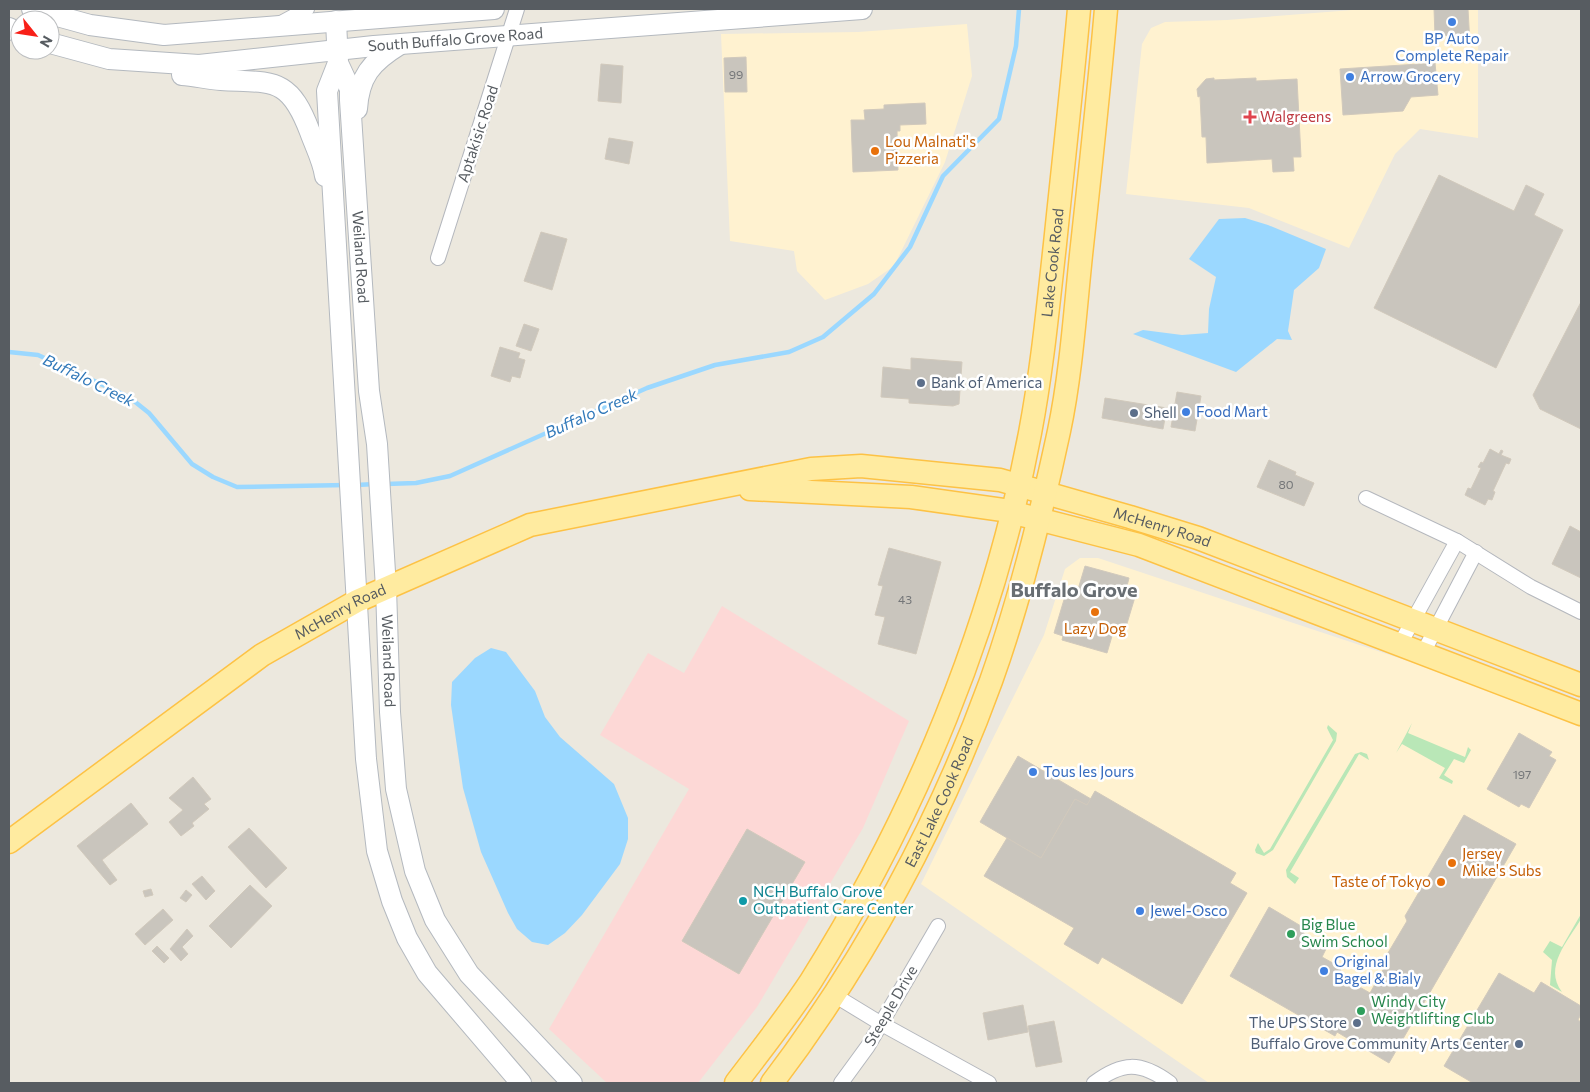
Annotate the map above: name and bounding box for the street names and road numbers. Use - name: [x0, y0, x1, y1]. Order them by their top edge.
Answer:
- street label: South Buffalo Grove Road: [367, 23, 544, 55]
- street label: Aptakisic Road: [453, 83, 501, 185]
- street label: Lake Cook Road: [1037, 207, 1067, 318]
- street label: Weiland Road: [349, 210, 373, 304]
- street label: McHenry Road: [1112, 503, 1214, 550]
- street label: McHenry Road: [291, 579, 388, 643]
- street label: Weiland Road: [379, 614, 400, 707]
- street label: East Lake Cook Road: [901, 734, 977, 870]
- street label: Steeple Drive: [860, 962, 921, 1049]

